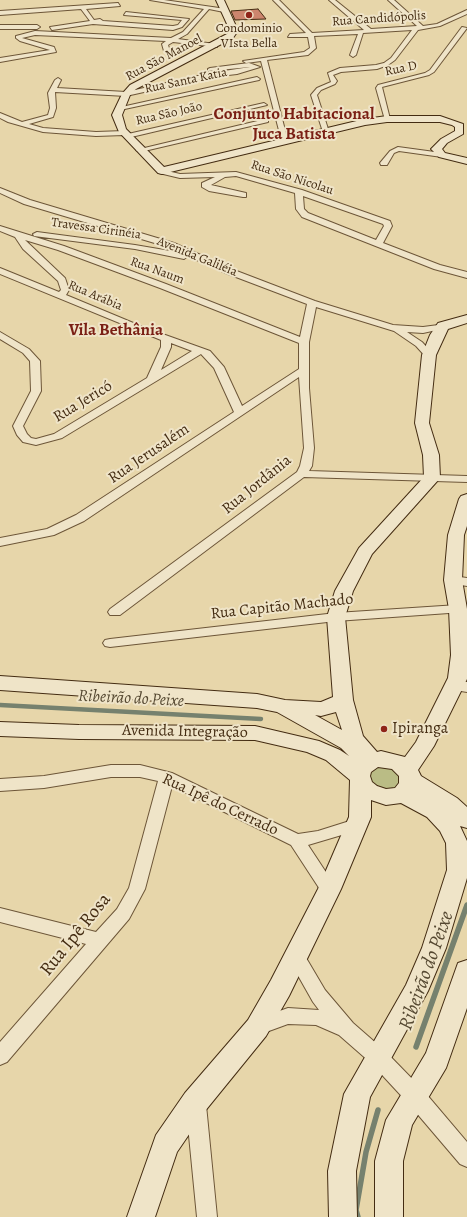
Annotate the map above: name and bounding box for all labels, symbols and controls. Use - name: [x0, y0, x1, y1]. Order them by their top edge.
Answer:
- street label: Rua Candidópolis: [332, 8, 426, 30]
- marker: Condominio VIsta Bella: [244, 10, 254, 20]
- place label: Condominio VIsta Bella: [216, 21, 282, 52]
- street label: Rua São Manoel: [123, 31, 205, 85]
- street label: Rua D: [384, 58, 418, 80]
- street label: Rua Santa Katia: [143, 65, 229, 97]
- street label: Rua São João: [134, 99, 204, 129]
- district label: Conjunto Habitacional Juca Batista: [214, 105, 374, 145]
- street label: Rua São Nicolau: [249, 157, 335, 199]
- street label: Travessa Cirinéia: [50, 215, 142, 243]
- street label: Avenida Galiléia: [155, 234, 239, 280]
- street label: Rua Naum: [128, 254, 186, 288]
- street label: Rua Arábia: [65, 278, 125, 314]
- district label: Vila Bethânia: [69, 321, 163, 341]
- street label: Rua Jericó: [50, 377, 116, 427]
- street label: Rua Jerusalém: [105, 420, 193, 488]
- street label: Rua Jordânia: [218, 451, 296, 519]
- street label: Rua Capitão Machado: [210, 590, 354, 624]
- water label: Ribeirão do Peixe: [78, 686, 184, 712]
- place label: Ipiranga: [392, 719, 448, 739]
- street label: Avenida Integração: [122, 721, 248, 743]
- marker: Ipiranga: [379, 724, 389, 734]
- street label: Rua Ipê do Cerrado: [159, 770, 281, 840]
- street label: Rua Ipê Rosa: [36, 889, 116, 981]
- water label: Ribeirão do Peixe: [394, 908, 460, 1034]

